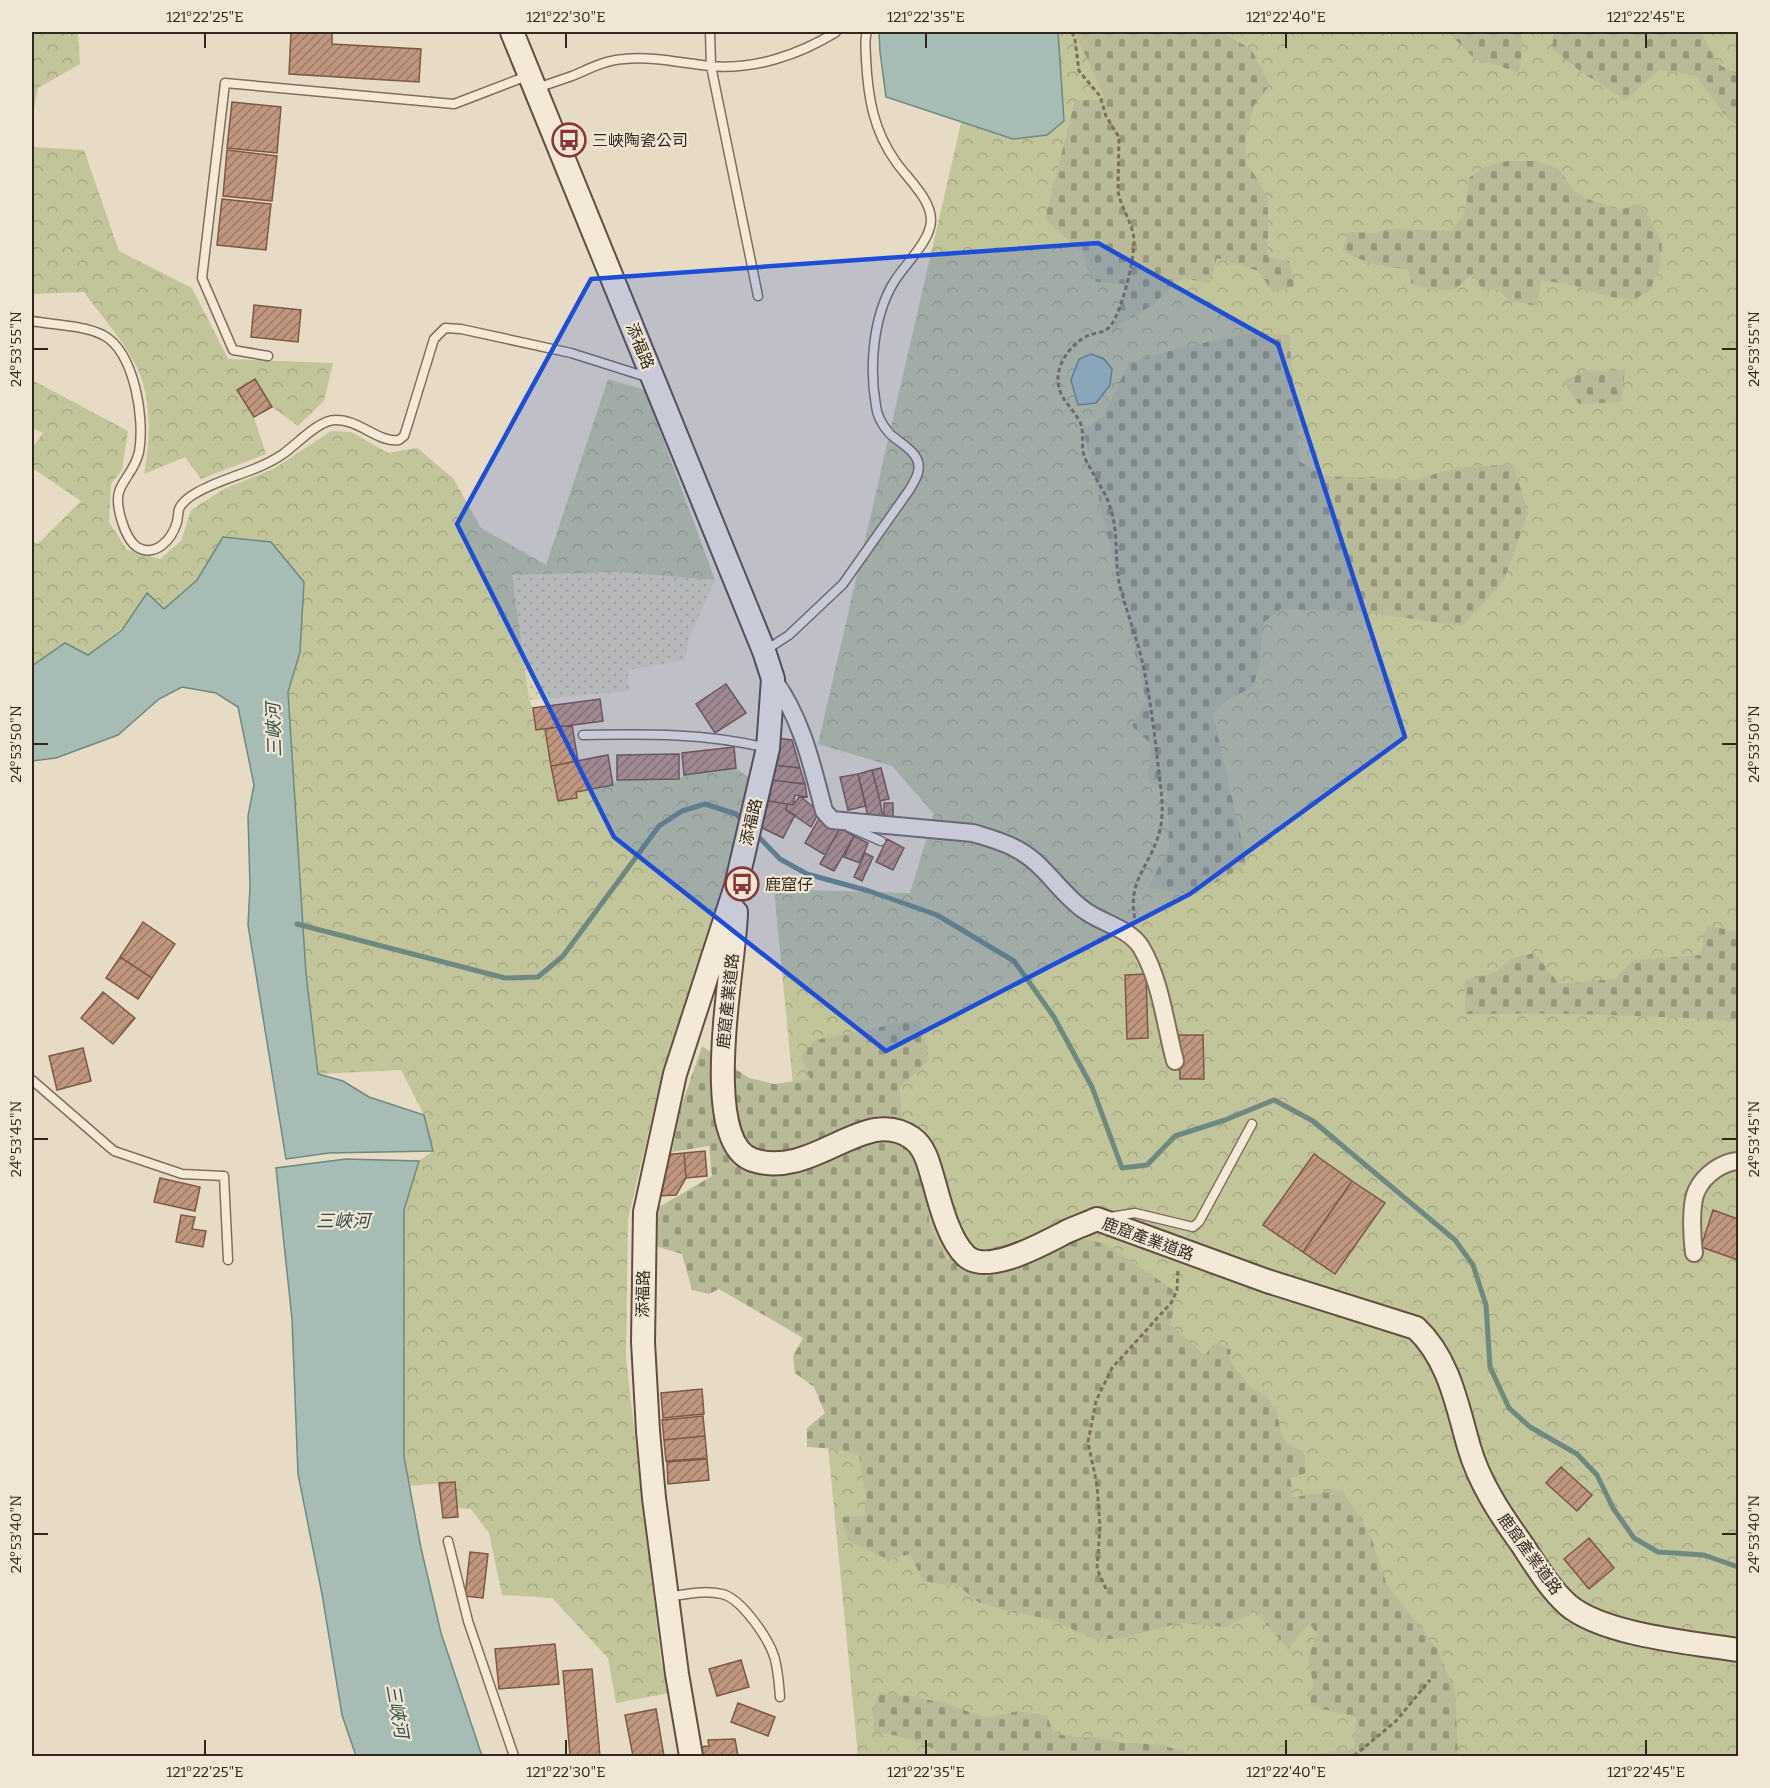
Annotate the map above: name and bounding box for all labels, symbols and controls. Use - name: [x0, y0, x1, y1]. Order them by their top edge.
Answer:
- text: 121°22'25"E: [166, 8, 244, 26]
- text: 121°22'30"E: [526, 8, 606, 26]
- text: 121°22'35"E: [887, 8, 965, 26]
- text: 121°22'40"E: [1246, 8, 1326, 26]
- text: 121°22'45"E: [1607, 8, 1685, 26]
- bus stop icon: 三峽陶瓷公司: [551, 122, 587, 158]
- place label: 三峽陶瓷公司: [592, 131, 688, 150]
- text: 24°53'55"N: [7, 311, 25, 387]
- text: 24°53'55"N: [1745, 311, 1763, 387]
- street label: 添福路: [622, 320, 658, 372]
- water label: 三峽河: [262, 700, 286, 757]
- text: 24°53'50"N: [7, 705, 25, 783]
- text: 24°53'50"N: [1745, 705, 1763, 783]
- street label: 添福路: [736, 796, 766, 848]
- bus stop icon: 鹿窟仔: [724, 866, 760, 902]
- place label: 鹿窟仔: [765, 875, 813, 894]
- street label: 鹿窟產業道路: [714, 952, 742, 1050]
- text: 24°53'45"N: [7, 1101, 25, 1177]
- text: 24°53'45"N: [1745, 1101, 1763, 1177]
- water label: 三峽河: [316, 1210, 373, 1232]
- street label: 鹿窟產業道路: [1100, 1214, 1196, 1264]
- street label: 添福路: [633, 1270, 653, 1318]
- text: 24°53'40"N: [7, 1495, 25, 1573]
- text: 24°53'40"N: [1745, 1495, 1763, 1573]
- street label: 鹿窟產業道路: [1494, 1510, 1566, 1598]
- water label: 三峽河: [381, 1683, 413, 1742]
- text: 121°22'25"E: [166, 1763, 244, 1781]
- text: 121°22'30"E: [526, 1763, 606, 1781]
- text: 121°22'35"E: [887, 1763, 965, 1781]
- text: 121°22'40"E: [1246, 1763, 1326, 1781]
- text: 121°22'45"E: [1607, 1763, 1685, 1781]

